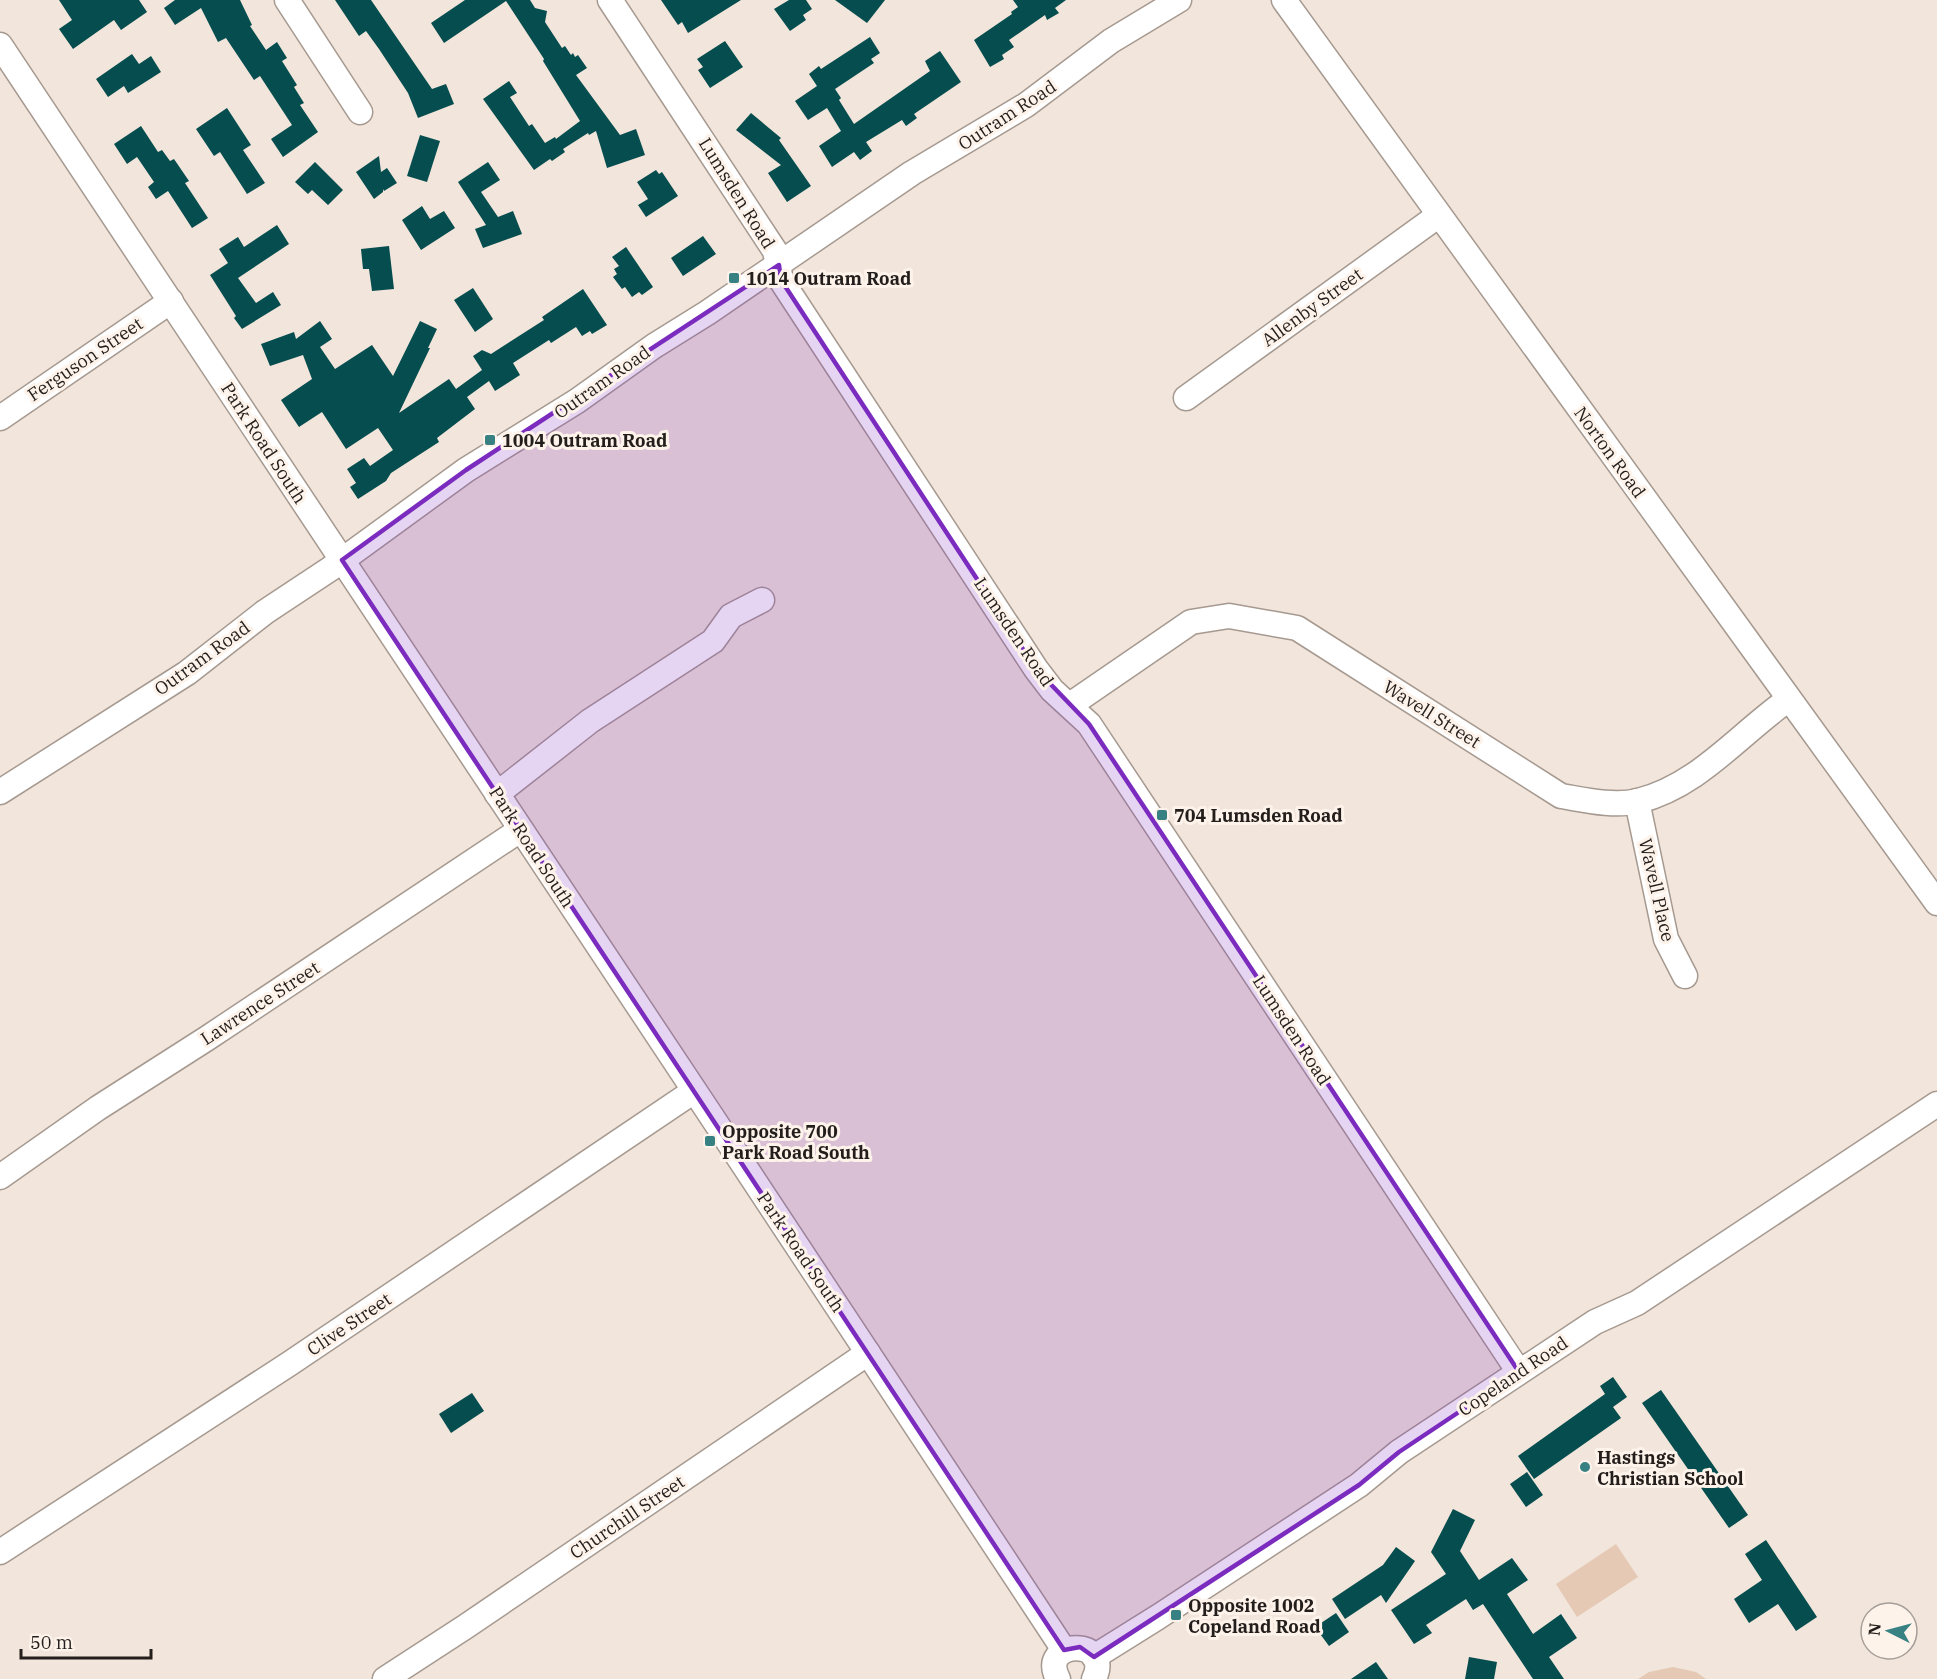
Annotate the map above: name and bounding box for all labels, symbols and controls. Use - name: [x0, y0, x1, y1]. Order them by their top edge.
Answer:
- street label: Outram Road: [954, 75, 1060, 155]
- street label: Lumsden Road: [694, 133, 780, 253]
- street label: Allenby Street: [1257, 263, 1367, 351]
- place label: 1014 Outram Road: [746, 267, 911, 290]
- marker: 1014 Outram Road: [727, 271, 741, 285]
- street label: Ferguson Street: [23, 312, 147, 406]
- street label: Outram Road: [549, 340, 655, 424]
- street label: Park Road South: [216, 378, 312, 508]
- street label: Norton Road: [1569, 402, 1651, 502]
- place label: 1004 Outram Road: [502, 429, 667, 452]
- marker: 1004 Outram Road: [483, 433, 497, 447]
- street label: Lumsden Road: [969, 573, 1059, 691]
- street label: Outram Road: [150, 616, 254, 700]
- street label: Wavell Street: [1379, 675, 1485, 753]
- street label: Park Road South: [484, 782, 580, 912]
- place label: 704 Lumsden Road: [1174, 804, 1343, 827]
- marker: 704 Lumsden Road: [1155, 808, 1169, 822]
- street label: Wavell Place: [1634, 836, 1680, 944]
- street label: Lawrence Street: [196, 956, 324, 1050]
- street label: Lumsden Road: [1248, 971, 1336, 1089]
- place label: Opposite 700 Park Road South: [722, 1120, 870, 1164]
- marker: Opposite 700 Park Road South: [703, 1134, 717, 1148]
- street label: Park Road South: [752, 1188, 850, 1316]
- street label: Clive Street: [303, 1287, 395, 1361]
- street label: Copeland Road: [1454, 1331, 1572, 1421]
- place label: Hastings Christian School: [1597, 1446, 1744, 1490]
- marker: Hastings Christian School: [1578, 1460, 1592, 1474]
- street label: Churchill Street: [565, 1470, 689, 1564]
- place label: Opposite 1002 Copeland Road: [1188, 1594, 1321, 1638]
- north arrow: [1859, 1601, 1919, 1661]
- marker: Opposite 1002 Copeland Road: [1169, 1608, 1183, 1622]
- scale bar: [21, 1622, 152, 1660]
- text: N: [1863, 1622, 1885, 1637]
- text: 50 m: [30, 1631, 73, 1654]

